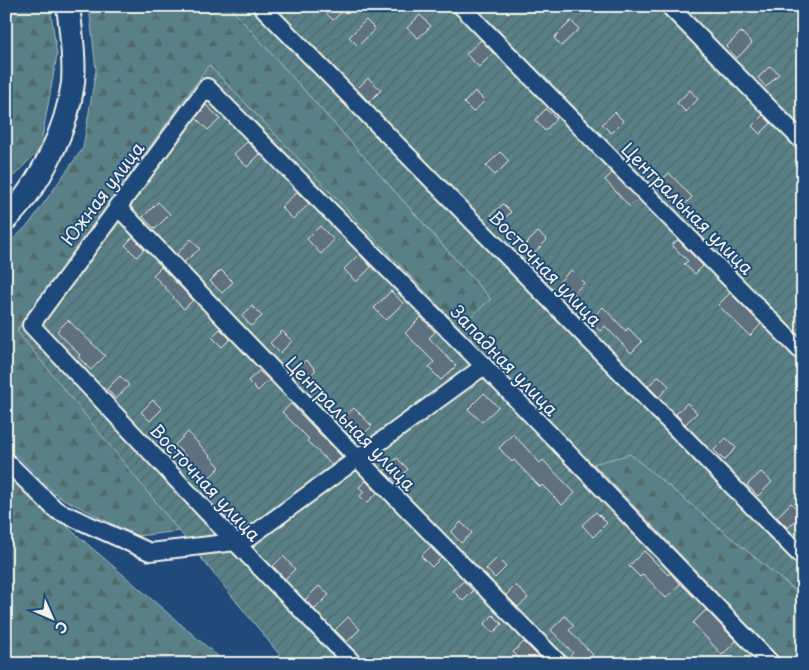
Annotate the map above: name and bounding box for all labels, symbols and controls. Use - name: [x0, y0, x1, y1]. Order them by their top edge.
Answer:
- street label: Южная улица: [54, 135, 150, 251]
- street label: Центральная улица: [616, 136, 761, 281]
- street label: Восточная улица: [484, 204, 609, 333]
- street label: Западная улица: [445, 298, 566, 422]
- street label: Центральная улица: [280, 350, 423, 497]
- street label: Восточная улица: [144, 417, 268, 547]
- north arrow: [28, 592, 78, 642]
- text: С: [50, 616, 73, 639]

